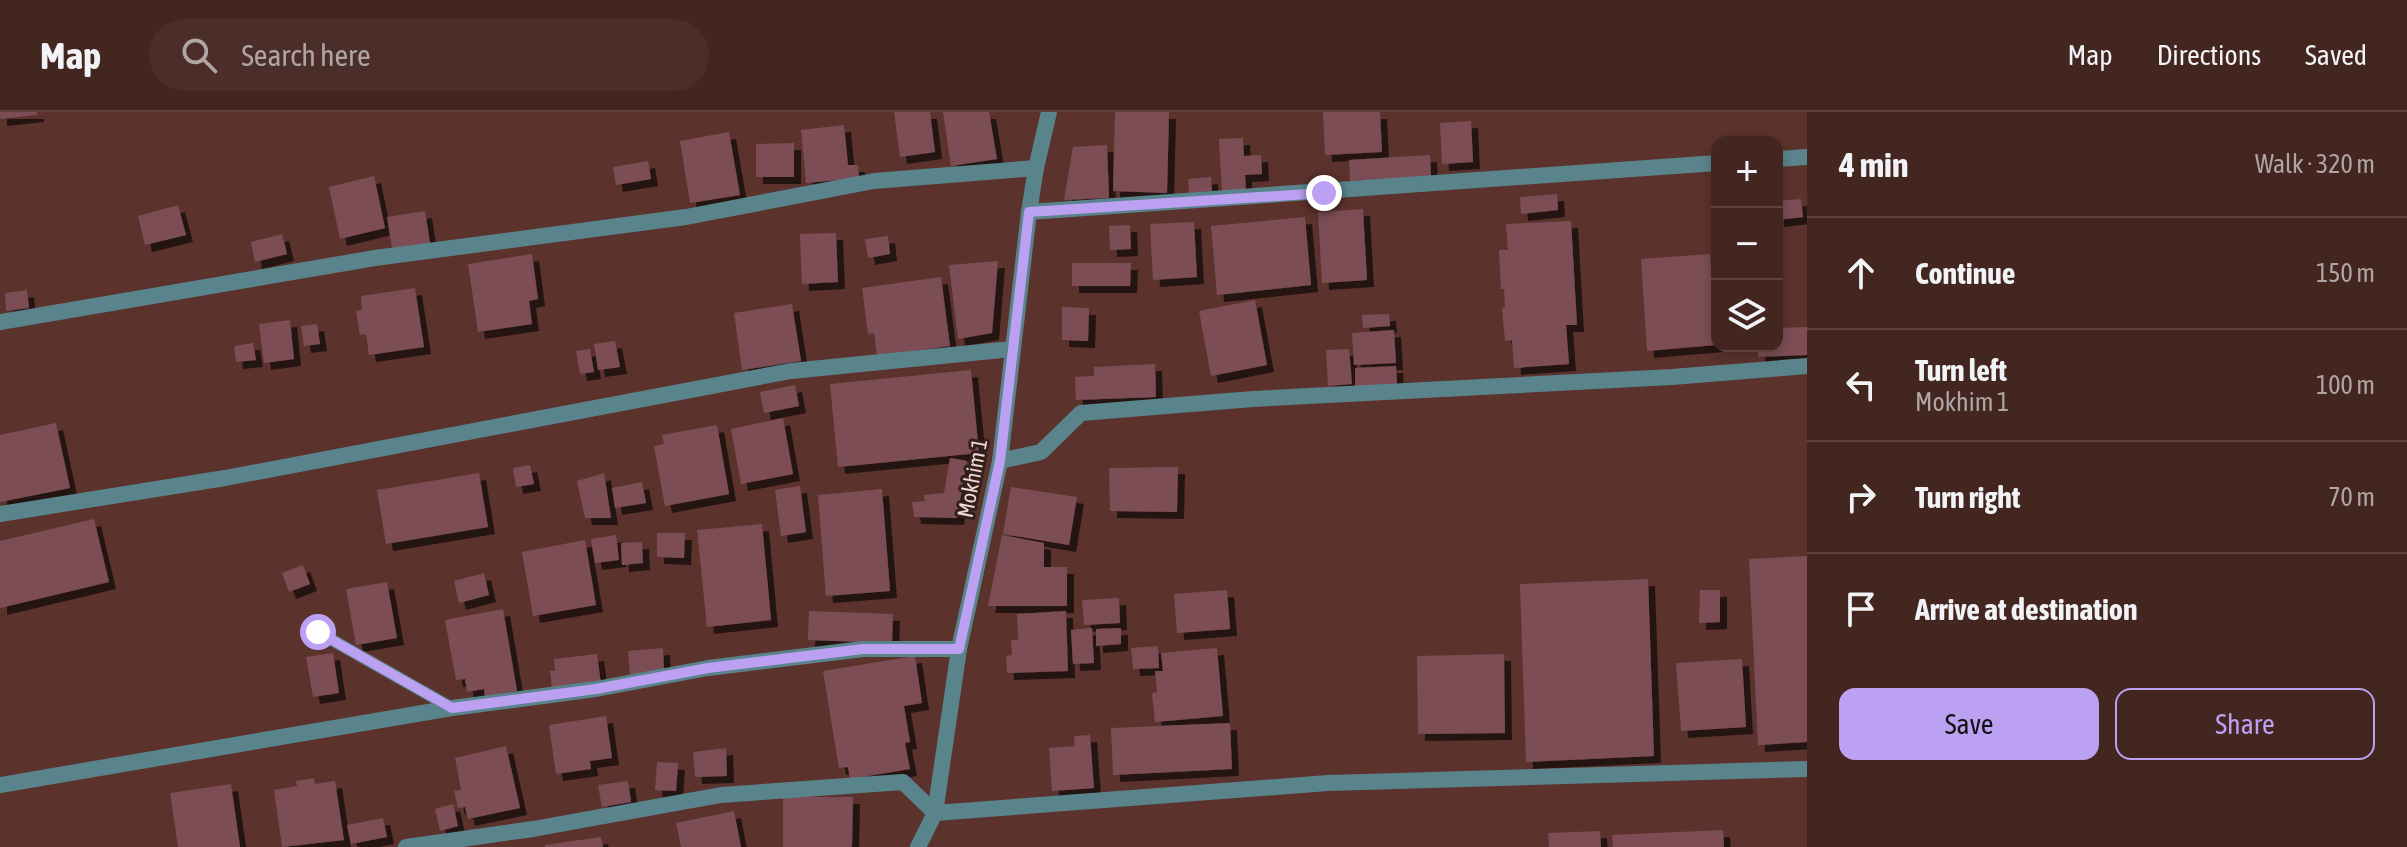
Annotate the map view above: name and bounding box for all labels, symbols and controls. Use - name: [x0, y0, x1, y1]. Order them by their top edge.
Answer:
- search box: [149, 19, 709, 91]
- icon: search: [177, 33, 221, 77]
- text: Map: [40, 34, 101, 77]
- text: Search here: [241, 38, 371, 72]
- text: Map: [2068, 39, 2113, 71]
- text: Directions: [2157, 39, 2261, 71]
- text: Saved: [2305, 39, 2367, 71]
- map controls: [1711, 136, 1783, 352]
- button: +: [1711, 136, 1783, 208]
- text: 4 min: [1839, 145, 1908, 184]
- text: Walk · 320 m: [2255, 149, 2375, 179]
- route end: [1306, 175, 1342, 211]
- button: −: [1711, 208, 1783, 280]
- icon: ahead: [1839, 251, 1883, 295]
- text: Continue: [1915, 256, 2015, 290]
- text: 150 m: [2316, 258, 2375, 288]
- button: layers: [1711, 280, 1783, 352]
- text: Turn left: [1915, 353, 2007, 387]
- icon: left: [1839, 363, 1883, 407]
- text: 100 m: [2316, 370, 2375, 400]
- text: Mokhim 1: [1915, 387, 2009, 417]
- street label: Mokhim 1: [952, 436, 992, 520]
- icon: right: [1839, 475, 1883, 519]
- text: Turn right: [1915, 480, 2021, 514]
- text: 70 m: [2328, 482, 2375, 512]
- icon: arrive: [1839, 587, 1883, 631]
- text: Arrive at destination: [1915, 592, 2137, 626]
- route start: [300, 614, 336, 650]
- button: Save: [1839, 688, 2099, 760]
- button: Share: [2115, 688, 2375, 760]

